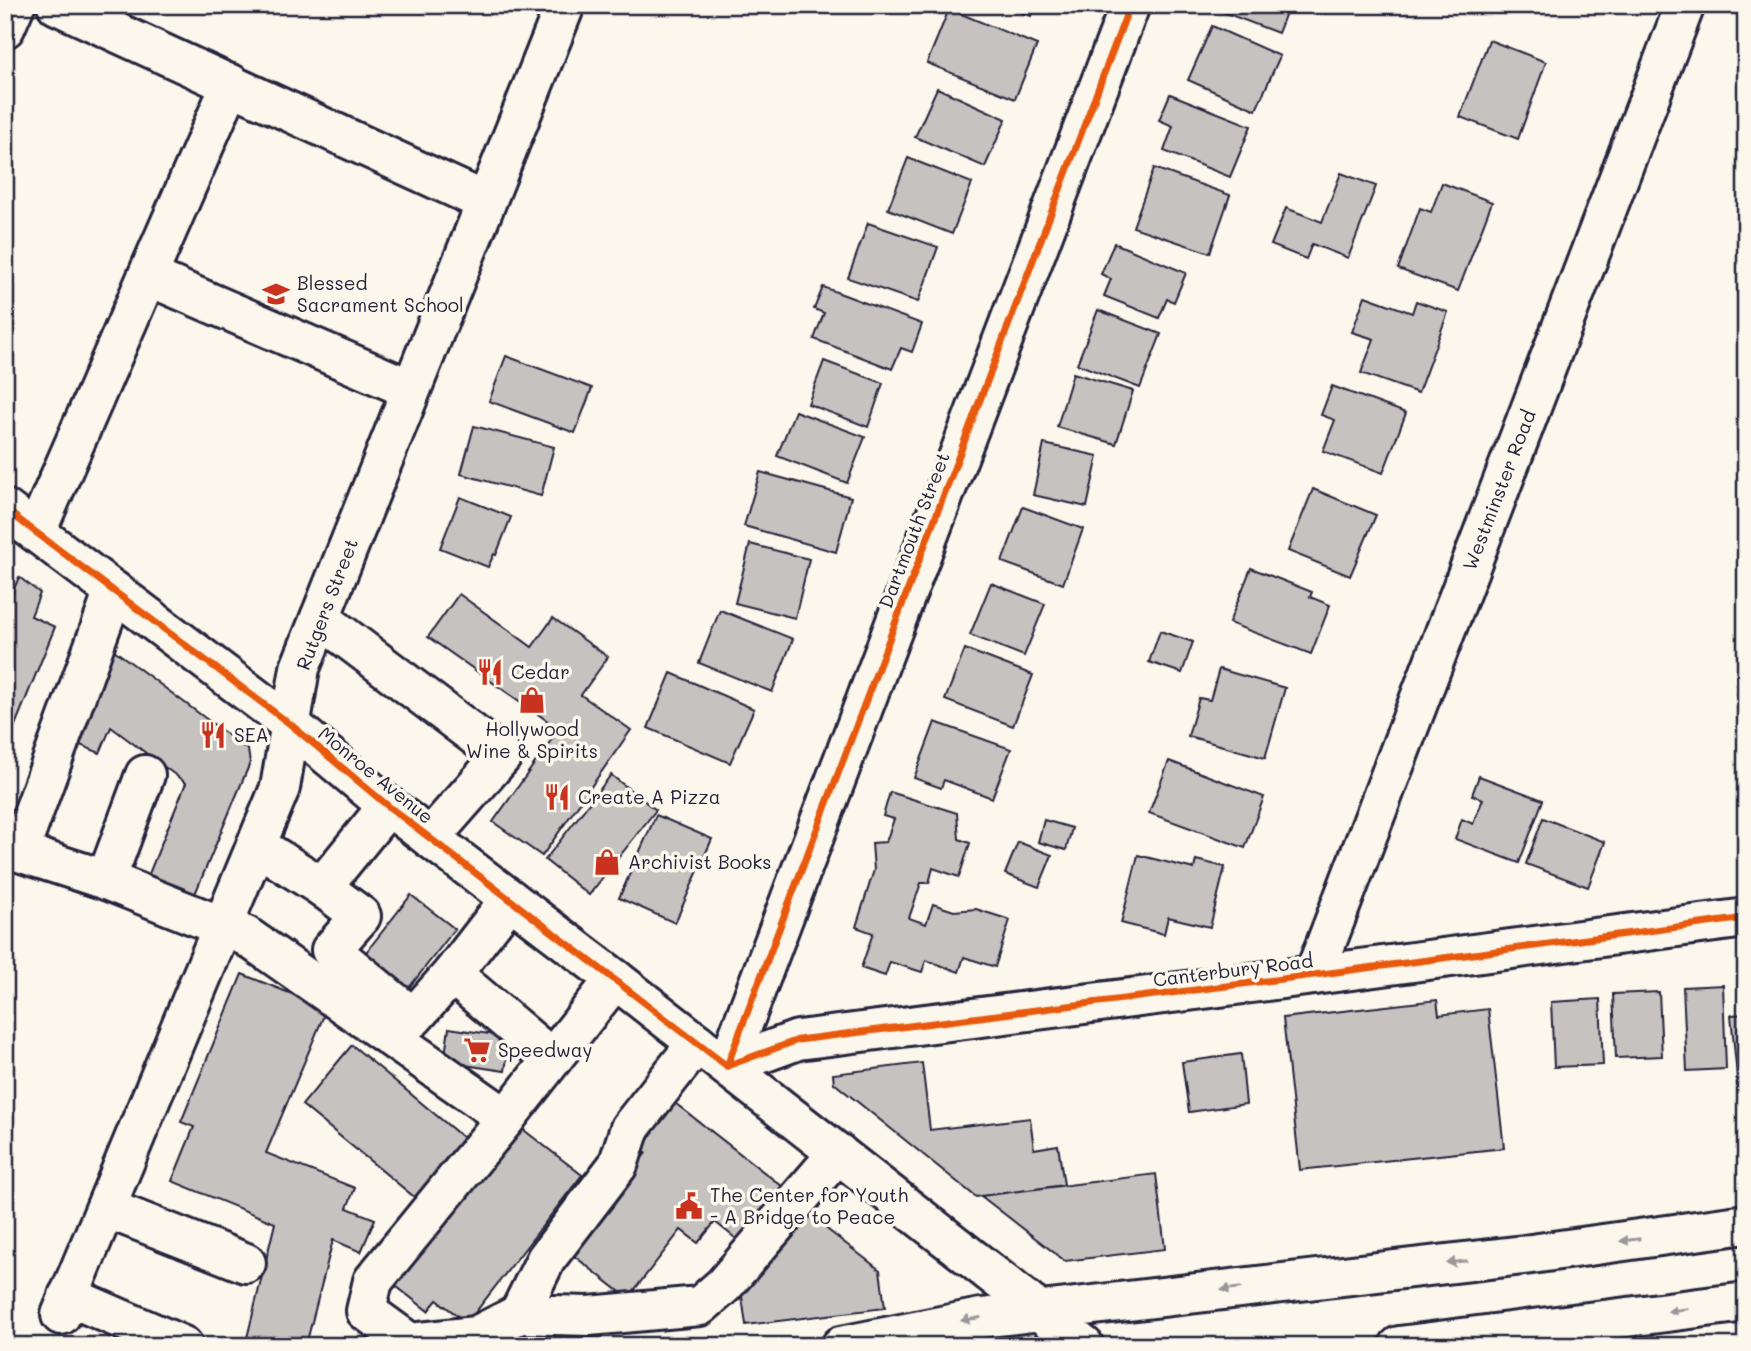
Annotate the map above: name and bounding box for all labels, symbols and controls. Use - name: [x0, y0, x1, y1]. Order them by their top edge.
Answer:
- place label: Blessed Sacrament School: [297, 270, 464, 317]
- school or university icon: Blessed Sacrament School: [261, 279, 291, 309]
- street label: Westminster Road: [1456, 406, 1541, 574]
- street label: Dartmouth Street: [872, 448, 955, 611]
- street label: Rutgers Street: [290, 534, 363, 673]
- restaurant icon: Cedar: [475, 657, 505, 687]
- place label: Cedar: [511, 659, 570, 684]
- shop icon: Hollywood Wine & Spirits: [517, 685, 547, 715]
- place label: Hollywood Wine & Spirits: [466, 716, 598, 763]
- restaurant icon: SEA: [198, 720, 228, 750]
- street label: Monroe Avenue: [314, 720, 439, 829]
- place label: SEA: [234, 722, 269, 747]
- restaurant icon: Create A Pizza: [542, 782, 572, 812]
- place label: Create A Pizza: [578, 784, 721, 809]
- shop icon: Archivist Books: [592, 847, 622, 877]
- place label: Archivist Books: [628, 849, 772, 874]
- street label: Canterbury Road: [1152, 947, 1314, 992]
- supermarket icon: Speedway: [462, 1035, 492, 1065]
- place label: Speedway: [498, 1037, 593, 1062]
- place label: The Center for Youth - A Bridge to Peace: [710, 1182, 908, 1229]
- public building icon: The Center for Youth - A Bridge to Peace: [674, 1191, 704, 1221]
- one-way arrow: [1619, 1235, 1641, 1246]
- one-way arrow: [1445, 1256, 1467, 1267]
- one-way arrow: [1220, 1284, 1242, 1295]
- one-way arrow: [1667, 1305, 1689, 1316]
- one-way arrow: [960, 1314, 982, 1325]

